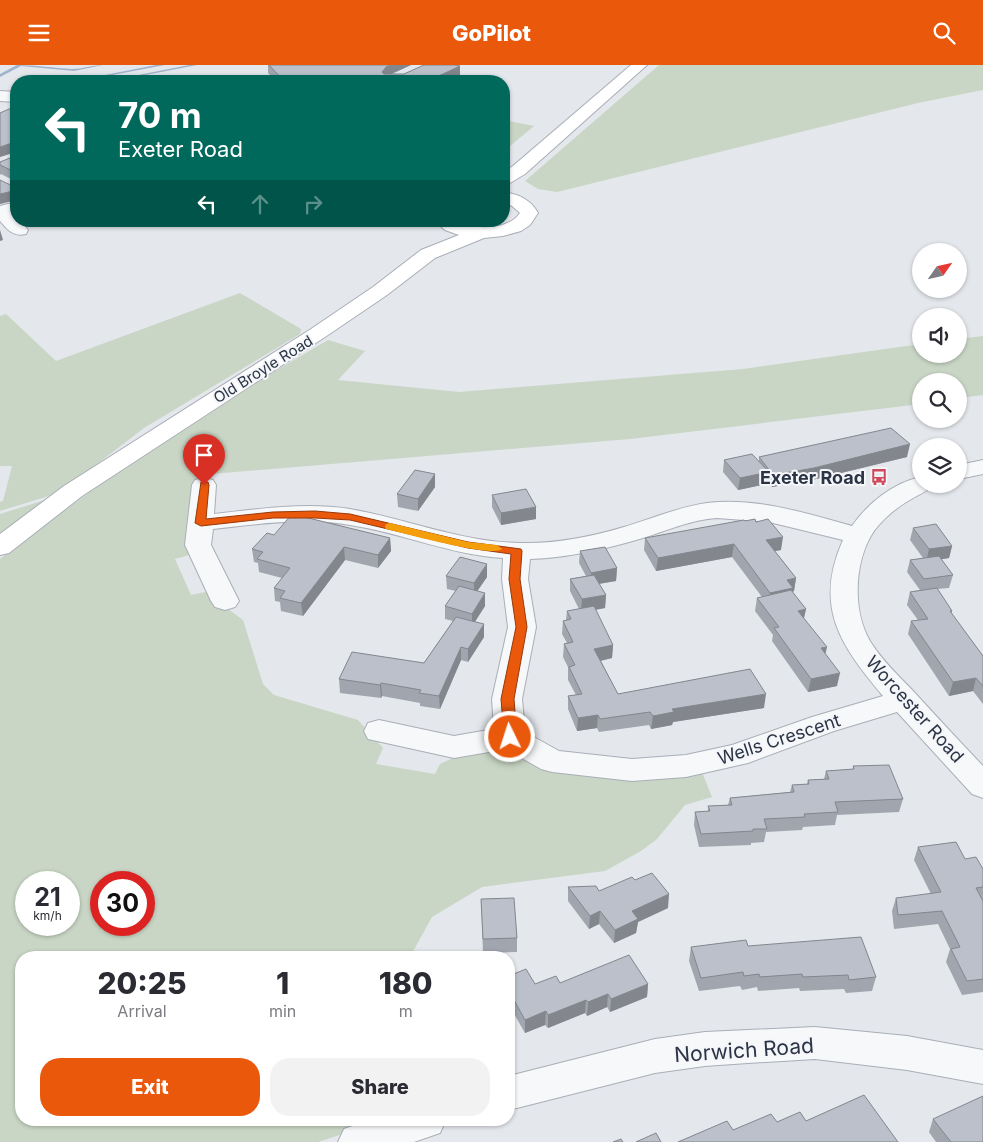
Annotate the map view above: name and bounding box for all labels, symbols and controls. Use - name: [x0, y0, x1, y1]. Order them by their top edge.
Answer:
- icon: menu: [25, 19, 53, 47]
- icon: search: [930, 19, 958, 47]
- text: GoPilot: [452, 20, 531, 46]
- text: 70 m: [118, 94, 202, 136]
- icon: left: [35, 95, 100, 160]
- text: Exeter Road: [118, 136, 243, 162]
- icon: left: [193, 190, 221, 218]
- icon: ahead: [246, 190, 274, 218]
- icon: right: [299, 190, 327, 218]
- north arrow: [912, 243, 968, 297]
- map controls: [912, 243, 967, 493]
- button: sound: [912, 308, 967, 363]
- street label: Old Broyle Road: [210, 331, 316, 407]
- button: search: [912, 373, 967, 428]
- pin: [183, 434, 225, 485]
- button: layers: [912, 438, 967, 493]
- icon: arrive: [190, 441, 218, 469]
- place label: Exeter Road: [760, 467, 865, 488]
- bus stop icon: Exeter Road: [869, 467, 889, 487]
- street label: Worcester Road: [862, 651, 968, 767]
- street label: Wells Crescent: [715, 709, 843, 769]
- position arrow: [483, 710, 535, 762]
- speed limit sign: 30: [90, 871, 155, 936]
- text: 21: [34, 882, 61, 912]
- text: km/h: [33, 908, 62, 923]
- text: 20:25: [97, 965, 187, 1001]
- text: 1: [276, 965, 289, 1001]
- text: 180: [379, 965, 433, 1001]
- text: Arrival: [117, 1001, 167, 1021]
- text: min: [269, 1001, 296, 1021]
- text: m: [399, 1001, 413, 1021]
- street label: Norwich Road: [673, 1033, 815, 1067]
- button: Exit: [40, 1058, 260, 1116]
- button: Share: [270, 1058, 490, 1116]

